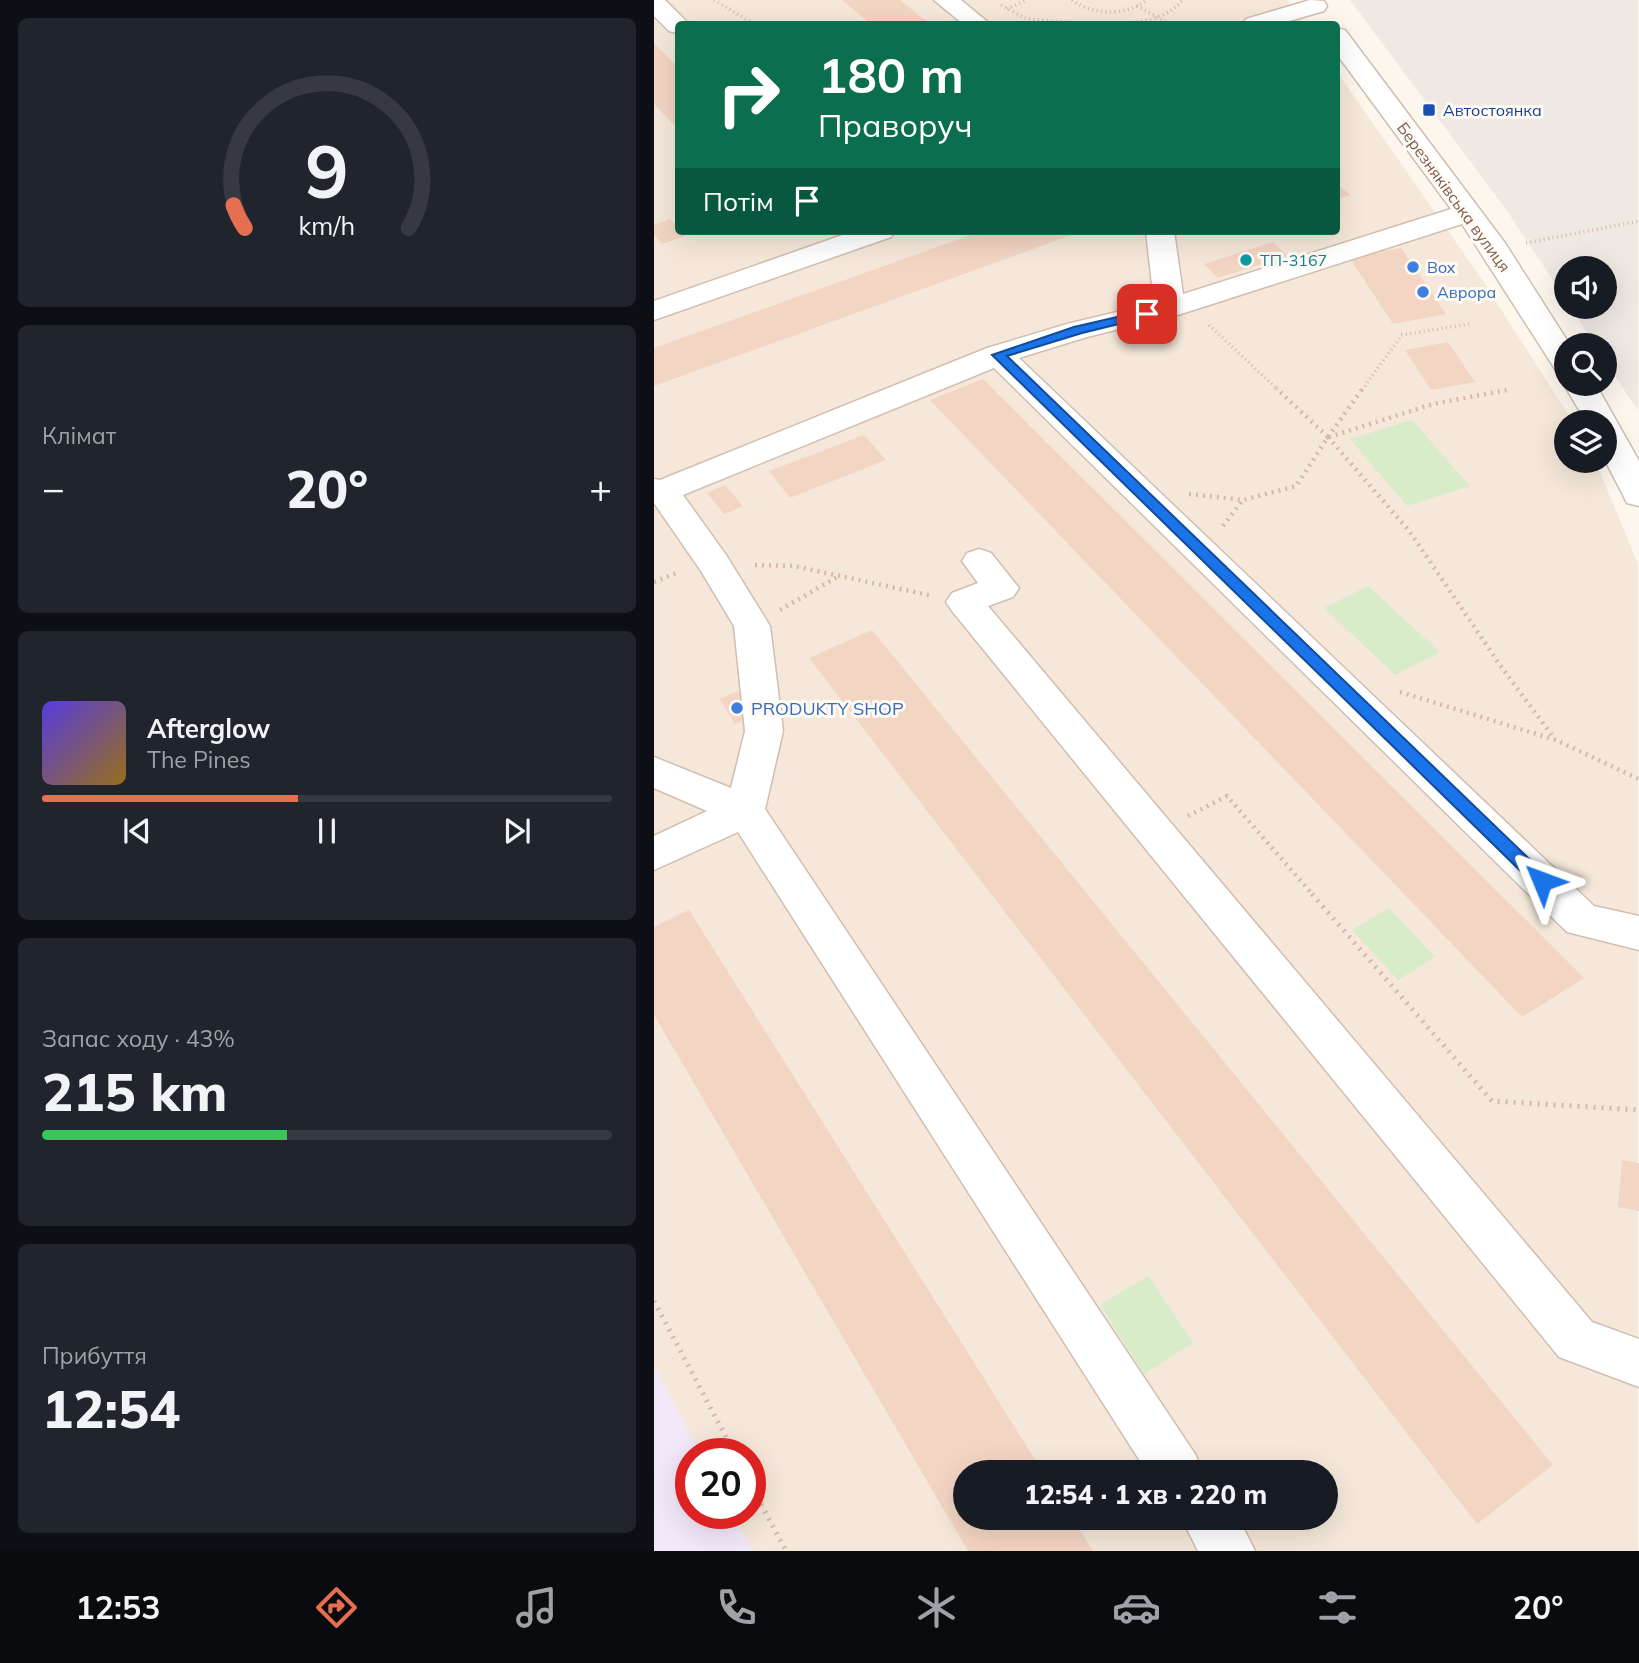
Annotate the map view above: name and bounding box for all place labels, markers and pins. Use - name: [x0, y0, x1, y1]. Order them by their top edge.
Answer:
- place label: Автостоянка: [1443, 100, 1542, 120]
- marker: Автостоянка: [1421, 102, 1437, 118]
- place label: ТП-3167: [1260, 250, 1327, 270]
- marker: ТП-3167: [1238, 252, 1254, 268]
- place label: Box: [1427, 257, 1456, 277]
- marker: Box: [1405, 259, 1421, 275]
- place label: Аврора: [1437, 282, 1496, 302]
- pin: [1117, 284, 1177, 344]
- marker: Аврора: [1415, 284, 1431, 300]
- place label: PRODUKTY SHOP: [751, 697, 904, 720]
- marker: PRODUKTY SHOP: [729, 700, 745, 716]

